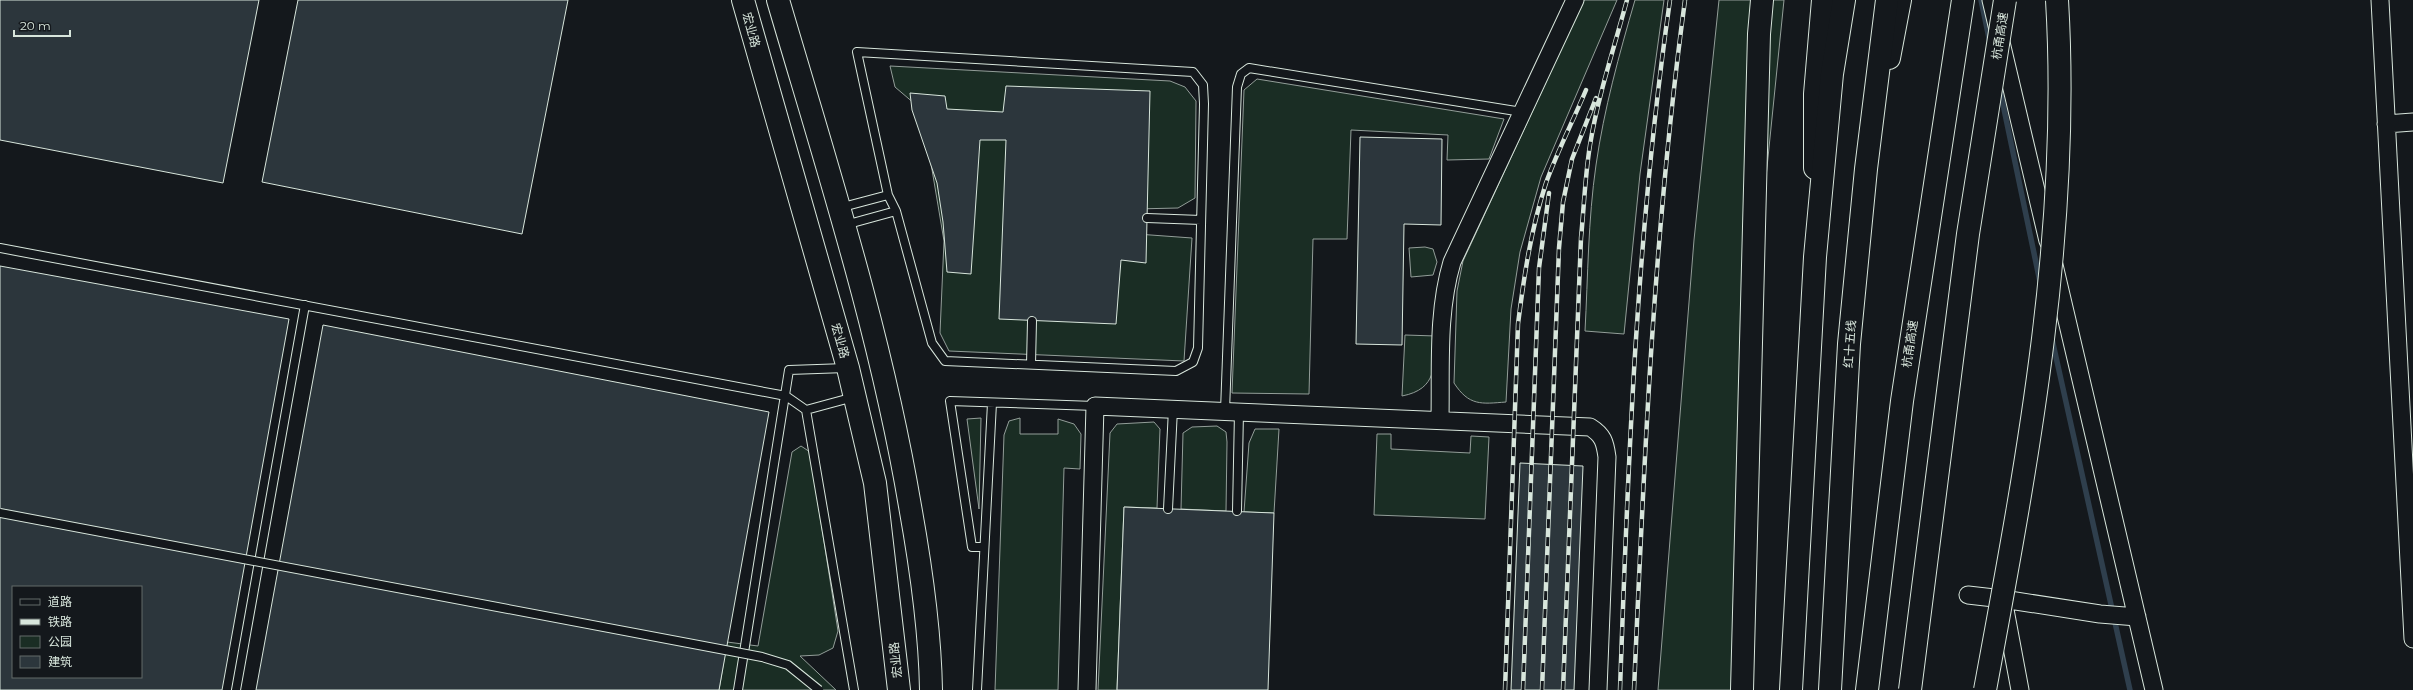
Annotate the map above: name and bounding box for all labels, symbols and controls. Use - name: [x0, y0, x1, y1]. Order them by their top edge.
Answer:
- street label: 宏业路: [740, 11, 763, 49]
- street label: 杭甬高速: [1988, 11, 2011, 61]
- scale bar: [14, 12, 70, 38]
- text: 20 m: [20, 18, 51, 33]
- street label: 红十五线: [1840, 319, 1859, 368]
- street label: 杭甬高速: [1899, 319, 1920, 369]
- street label: 宏业路: [828, 321, 853, 360]
- legend: [12, 586, 142, 678]
- text: 道路: [48, 594, 72, 609]
- text: 铁路: [48, 614, 72, 629]
- text: 公园: [48, 634, 72, 649]
- street label: 宏业路: [886, 641, 905, 679]
- text: 建筑: [48, 654, 72, 669]

